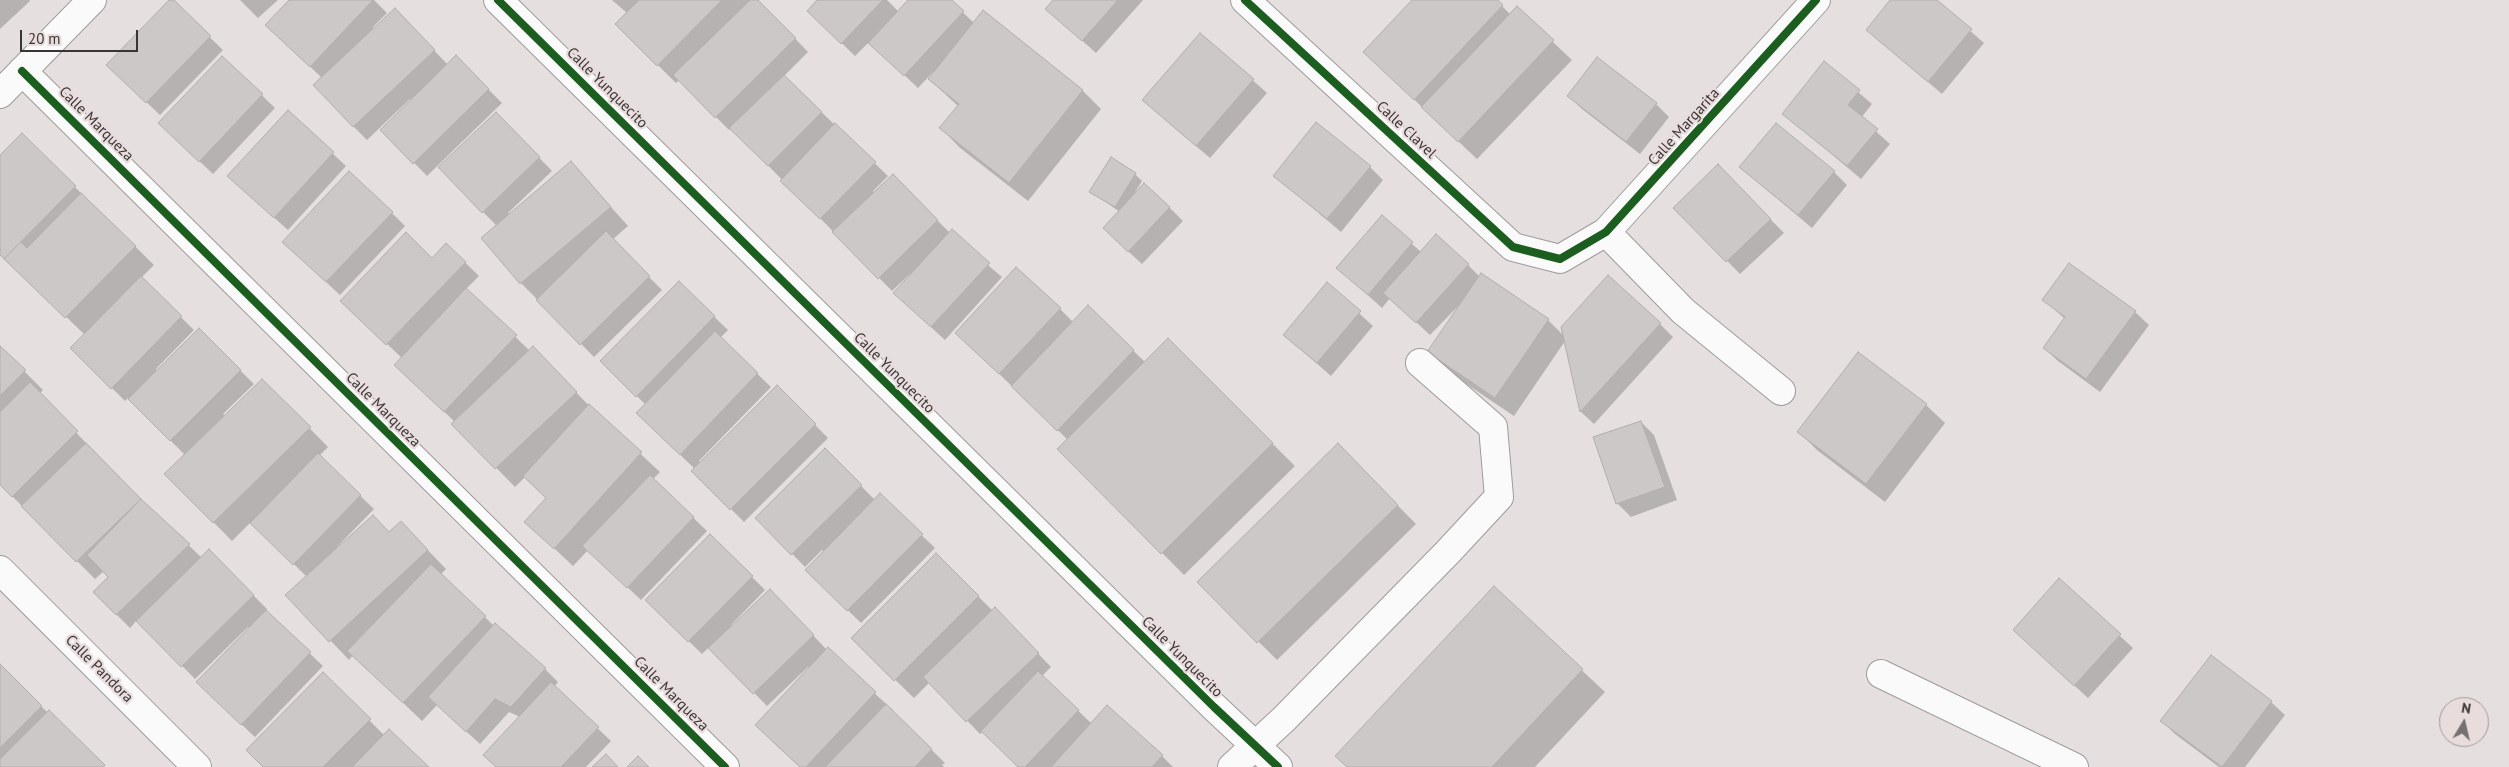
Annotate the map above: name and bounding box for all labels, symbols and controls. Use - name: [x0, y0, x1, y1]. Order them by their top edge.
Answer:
- scale bar: [22, 20, 140, 52]
- text: 20 m: [28, 29, 61, 48]
- street label: Calle Yunquecito: [563, 44, 651, 132]
- street label: Calle Marqueza: [55, 83, 137, 165]
- street label: Calle Margarita: [1645, 85, 1723, 169]
- street label: Calle Clavel: [1372, 98, 1440, 162]
- street label: Calle Yunquecito: [850, 329, 938, 417]
- street label: Calle Marqueza: [342, 369, 424, 451]
- street label: Calle Yunquecito: [1138, 613, 1226, 701]
- street label: Calle Pandora: [61, 631, 137, 707]
- street label: Calle Marqueza: [630, 653, 712, 735]
- north arrow: [2439, 697, 2489, 747]
- text: N: [2460, 699, 2472, 718]

